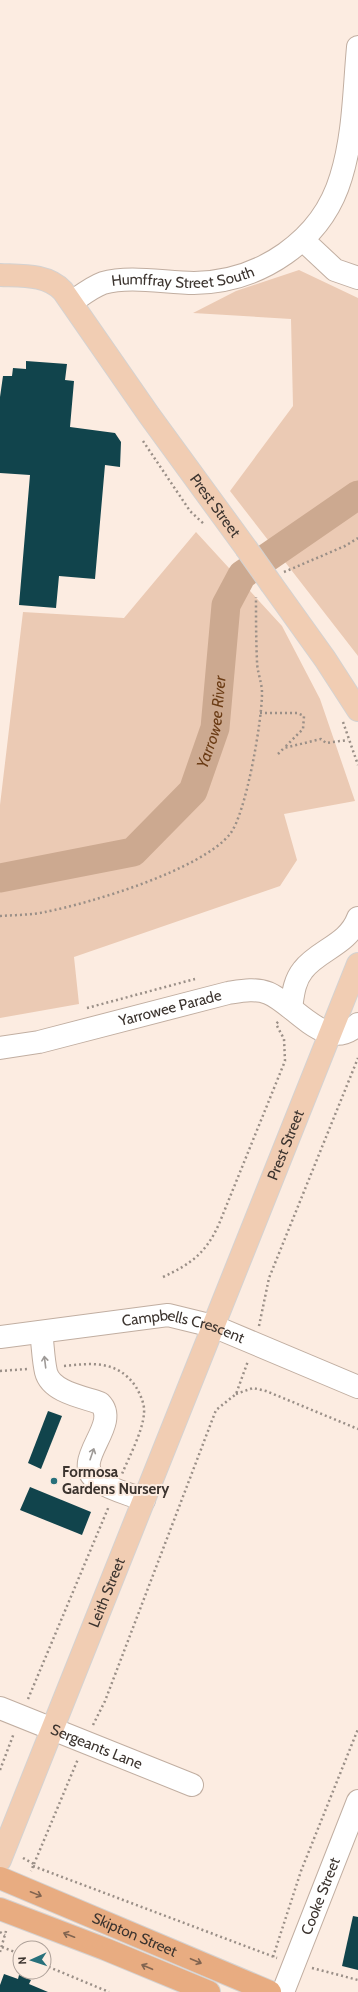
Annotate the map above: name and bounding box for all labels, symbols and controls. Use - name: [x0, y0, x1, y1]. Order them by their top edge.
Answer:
- street label: Humffray Street South: [110, 262, 257, 292]
- street label: Prest Street: [186, 471, 244, 541]
- water label: Yarrowee River: [193, 674, 230, 771]
- street label: Yarrowee Parade: [116, 986, 224, 1030]
- street label: Prest Street: [264, 1107, 308, 1183]
- street label: Campbells Crescent: [121, 1306, 247, 1347]
- one-way arrow: [41, 1356, 49, 1369]
- one-way arrow: [89, 1447, 96, 1460]
- place label: Formosa Gardens Nursery: [62, 1463, 170, 1498]
- marker: Formosa Gardens Nursery: [49, 1476, 59, 1486]
- street label: Leith Street: [85, 1555, 129, 1630]
- street label: Sergeants Lane: [48, 1720, 145, 1773]
- street label: Cooke Street: [297, 1855, 344, 1937]
- one-way arrow: [29, 1890, 41, 1898]
- street label: Skipton Street: [89, 1909, 180, 1961]
- one-way arrow: [63, 1931, 75, 1939]
- north arrow: [12, 1940, 52, 1980]
- text: N: [15, 1956, 29, 1965]
- one-way arrow: [189, 1958, 201, 1965]
- one-way arrow: [141, 1962, 153, 1970]

